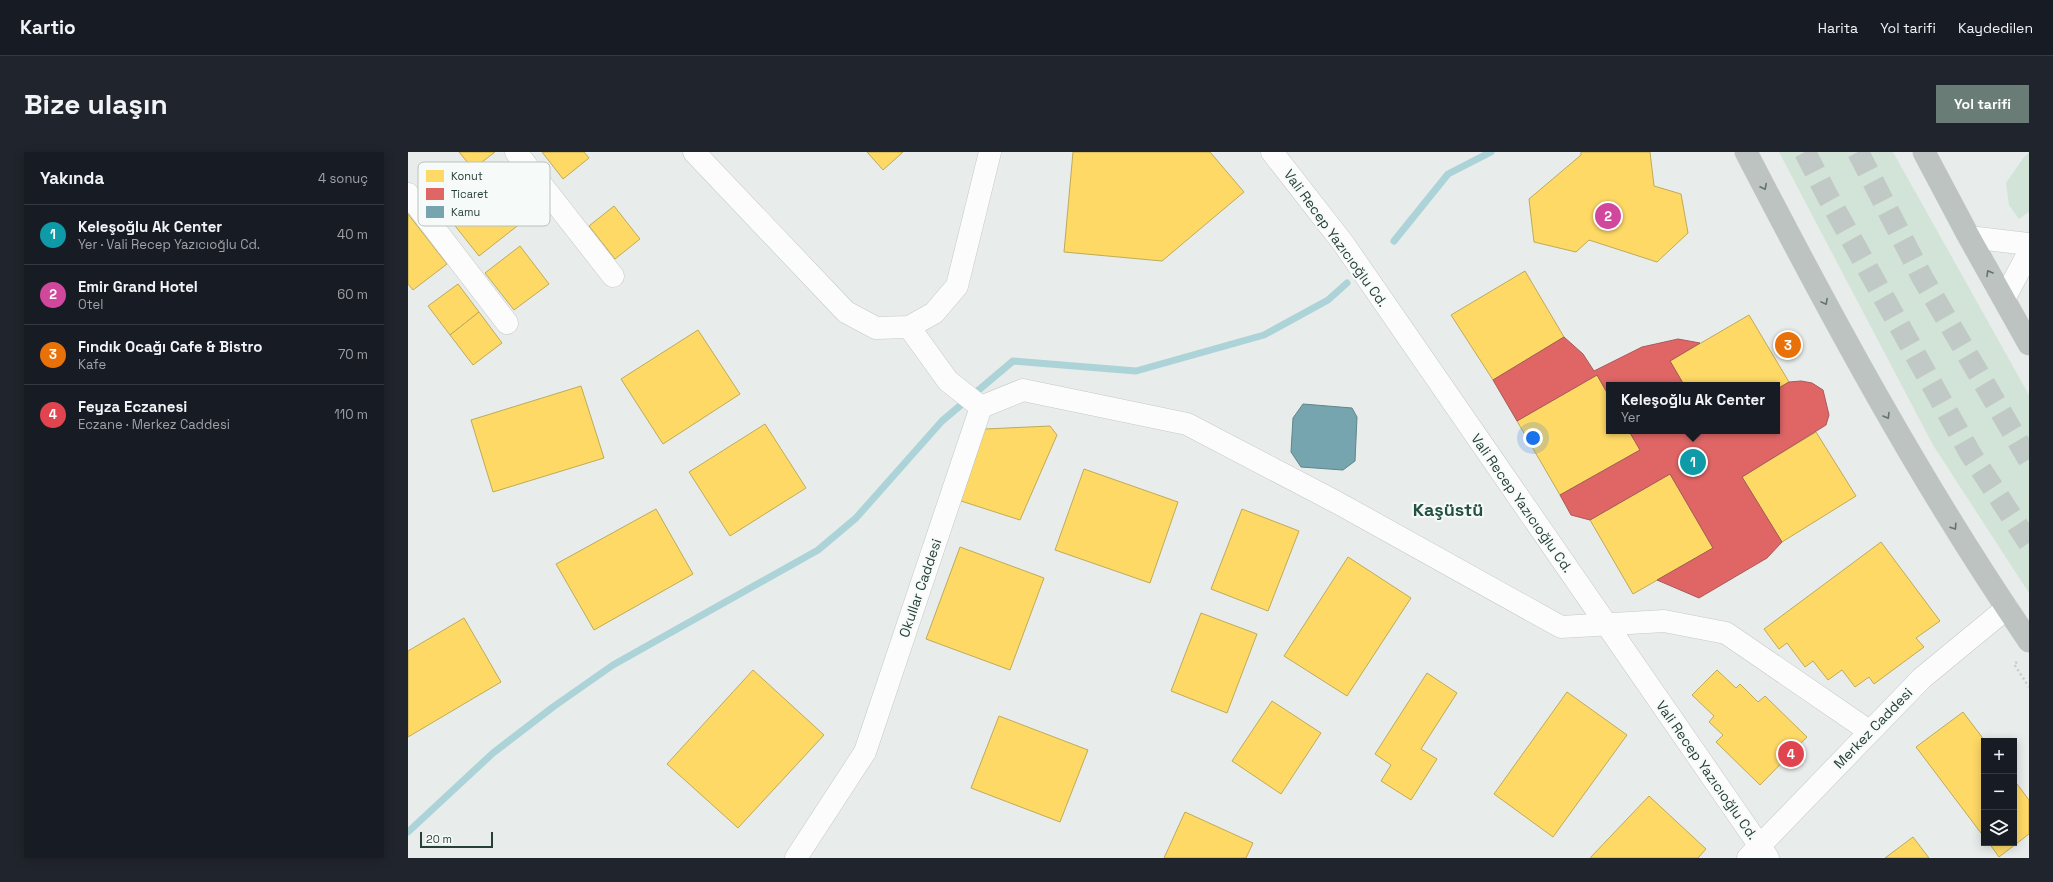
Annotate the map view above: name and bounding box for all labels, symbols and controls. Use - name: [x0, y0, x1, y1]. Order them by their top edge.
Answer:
- text: Kartio: [20, 15, 76, 40]
- text: Harita: [1818, 19, 1858, 37]
- text: Yol tarifi: [1880, 19, 1936, 37]
- text: Kaydedilen: [1958, 19, 2033, 37]
- button: Yol tarifi: [1936, 85, 2029, 123]
- text: Bize ulaşın: [24, 86, 168, 122]
- legend: [418, 162, 550, 226]
- street label: Vali Recep Yazıcıoğlu Cd.: [1280, 166, 1392, 310]
- text: Yakında: [40, 167, 104, 189]
- text: Konut: [451, 169, 483, 183]
- text: 4 sonuç: [318, 170, 368, 187]
- one-way arrow: [1759, 182, 1767, 190]
- text: Ticaret: [451, 187, 488, 201]
- pin: 2: [1595, 201, 1621, 231]
- text: Kamu: [451, 205, 480, 219]
- text: Keleşoğlu Ak Center: [78, 217, 222, 236]
- text: 1: [50, 226, 56, 243]
- text: 40 m: [337, 226, 368, 243]
- text: Yer · Vali Recep Yazıcıoğlu Cd.: [78, 236, 260, 253]
- one-way arrow: [1987, 270, 1994, 277]
- text: Emir Grand Hotel: [78, 277, 198, 296]
- text: 2: [49, 286, 57, 303]
- text: 60 m: [337, 286, 368, 303]
- text: Otel: [78, 296, 103, 313]
- one-way arrow: [1820, 297, 1827, 305]
- pin: 3: [1775, 330, 1801, 360]
- text: Fındık Ocağı Cafe & Bistro: [78, 337, 262, 356]
- text: 3: [49, 346, 57, 363]
- text: 70 m: [338, 346, 368, 363]
- text: Kafe: [78, 356, 106, 373]
- popup: [1606, 382, 1780, 434]
- text: Keleşoğlu Ak Center: [1621, 390, 1765, 409]
- text: Feyza Eczanesi: [78, 397, 187, 416]
- text: 4: [49, 406, 57, 423]
- text: 110 m: [334, 406, 368, 423]
- text: Yer: [1621, 409, 1640, 426]
- one-way arrow: [1883, 412, 1890, 419]
- text: Eczane · Merkez Caddesi: [78, 416, 230, 433]
- your location: [1523, 428, 1543, 448]
- street label: Vali Recep Yazıcıoğlu Cd.: [1467, 430, 1577, 576]
- pin: 1: [1680, 447, 1706, 477]
- district label: Kaşüstü: [1413, 498, 1483, 521]
- one-way arrow: [1949, 523, 1957, 530]
- street label: Okullar Caddesi: [895, 536, 945, 640]
- street label: Merkez Caddesi: [1830, 684, 1916, 772]
- street label: Vali Recep Yazıcıoğlu Cd.: [1652, 697, 1762, 843]
- map controls: [1981, 738, 2017, 846]
- button: +: [1981, 738, 2017, 774]
- pin: 4: [1778, 739, 1804, 769]
- button: −: [1981, 774, 2017, 810]
- button: layers: [1981, 810, 2017, 846]
- scale bar: [420, 830, 493, 849]
- text: 20 m: [426, 832, 452, 846]

